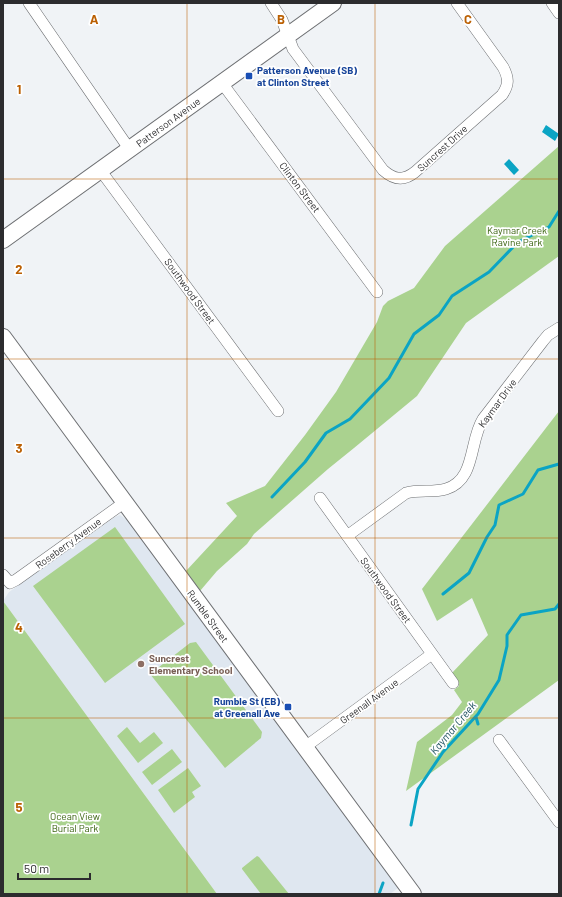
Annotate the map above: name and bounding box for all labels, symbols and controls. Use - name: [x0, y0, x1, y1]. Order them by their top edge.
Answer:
- text: A: [90, 11, 99, 27]
- text: B: [277, 11, 285, 27]
- text: C: [464, 11, 472, 27]
- place label: Patterson Avenue (SB) at Clinton Street: [257, 64, 357, 88]
- marker: Patterson Avenue (SB) at Clinton Street: [244, 71, 254, 81]
- text: 1: [17, 81, 21, 97]
- street label: Patterson Avenue: [134, 95, 202, 149]
- street label: Suncrest Drive: [414, 122, 470, 174]
- street label: Clinton Street: [277, 159, 323, 215]
- park label: Kaymar Creek Ravine Park: [487, 224, 547, 248]
- street label: Southwood Street: [162, 256, 218, 326]
- text: 2: [15, 261, 23, 277]
- street label: Kaymar Drive: [475, 376, 519, 430]
- text: 3: [15, 440, 23, 456]
- street label: Roseberry Avenue: [33, 515, 103, 571]
- street label: Southwood Street: [358, 555, 414, 625]
- street label: Rumble Street: [185, 587, 231, 645]
- text: 4: [15, 619, 23, 635]
- place label: Suncrest Elementary School: [149, 652, 232, 676]
- marker: Suncrest Elementary School: [136, 659, 146, 669]
- street label: Greenall Avenue: [337, 676, 401, 726]
- place label: Rumble St (EB) at Greenall Ave: [214, 695, 281, 719]
- water label: Kaymar Creek: [427, 698, 479, 757]
- marker: Rumble St (EB) at Greenall Ave: [283, 702, 293, 712]
- text: 5: [15, 799, 23, 815]
- park label: Ocean View Burial Park: [50, 810, 100, 834]
- scale bar: [18, 855, 90, 881]
- text: 50 m: [24, 861, 49, 875]

